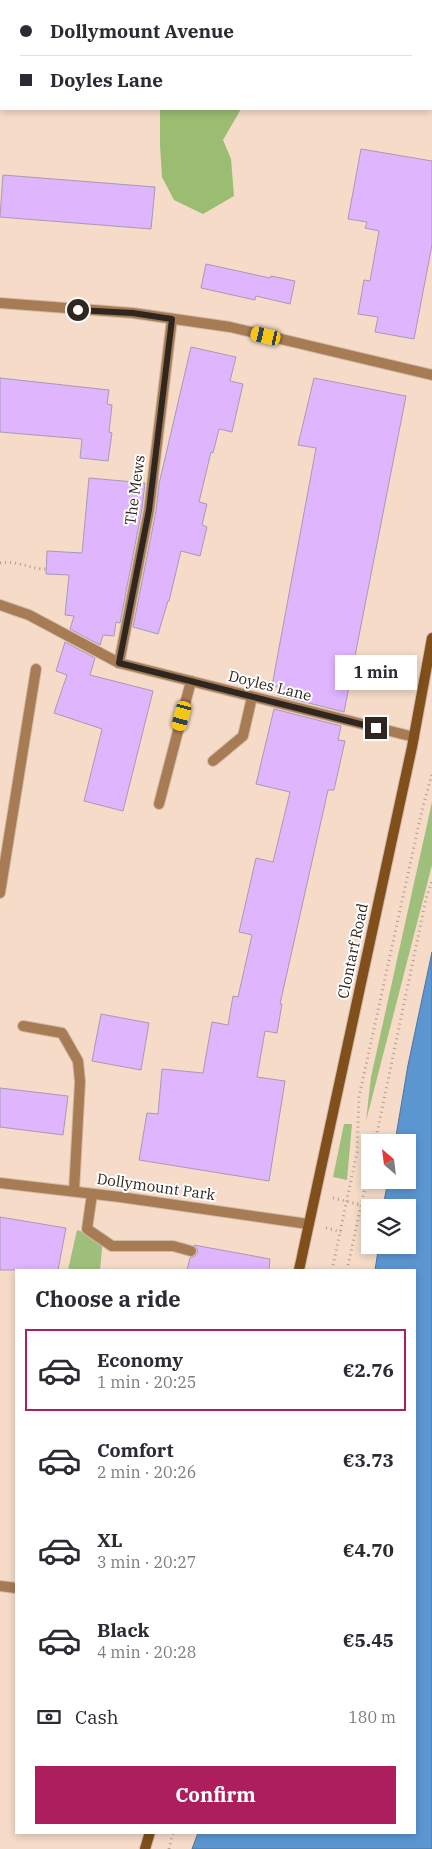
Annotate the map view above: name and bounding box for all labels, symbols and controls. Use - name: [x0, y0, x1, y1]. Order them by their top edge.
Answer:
- text: Dollymount Avenue: [50, 19, 234, 43]
- text: Doyles Lane: [50, 68, 163, 92]
- route start: [67, 299, 89, 321]
- car: [249, 325, 282, 347]
- street label: The Mews: [120, 454, 149, 526]
- callout: 1 min: [335, 656, 417, 690]
- text: 1 min: [354, 662, 398, 682]
- street label: Doyles Lane: [227, 666, 314, 705]
- car: [170, 700, 193, 732]
- route end: [365, 717, 387, 739]
- street label: Clontarf Road: [333, 901, 372, 1000]
- north arrow: [361, 1134, 416, 1189]
- map controls: [361, 1134, 416, 1254]
- street label: Dollymount Park: [96, 1169, 217, 1204]
- button: layers: [361, 1199, 416, 1254]
- text: Choose a ride: [35, 1284, 181, 1313]
- icon: car: [37, 1348, 82, 1393]
- text: Economy: [97, 1348, 183, 1372]
- text: €2.76: [343, 1358, 394, 1382]
- text: 1 min · 20:25: [97, 1372, 196, 1392]
- icon: car: [37, 1438, 82, 1483]
- text: Comfort: [97, 1438, 174, 1462]
- text: €3.73: [343, 1448, 394, 1472]
- text: 2 min · 20:26: [97, 1462, 196, 1482]
- icon: car: [37, 1528, 82, 1573]
- text: XL: [97, 1528, 123, 1552]
- text: €4.70: [343, 1538, 394, 1562]
- text: 3 min · 20:27: [97, 1552, 196, 1572]
- icon: car: [37, 1618, 82, 1663]
- text: Black: [97, 1618, 149, 1642]
- text: €5.45: [343, 1628, 394, 1652]
- text: 4 min · 20:28: [97, 1642, 196, 1662]
- icon: cash: [35, 1703, 63, 1731]
- text: Cash: [75, 1705, 119, 1729]
- text: 180 m: [348, 1707, 396, 1727]
- button: Confirm: [35, 1766, 396, 1824]

